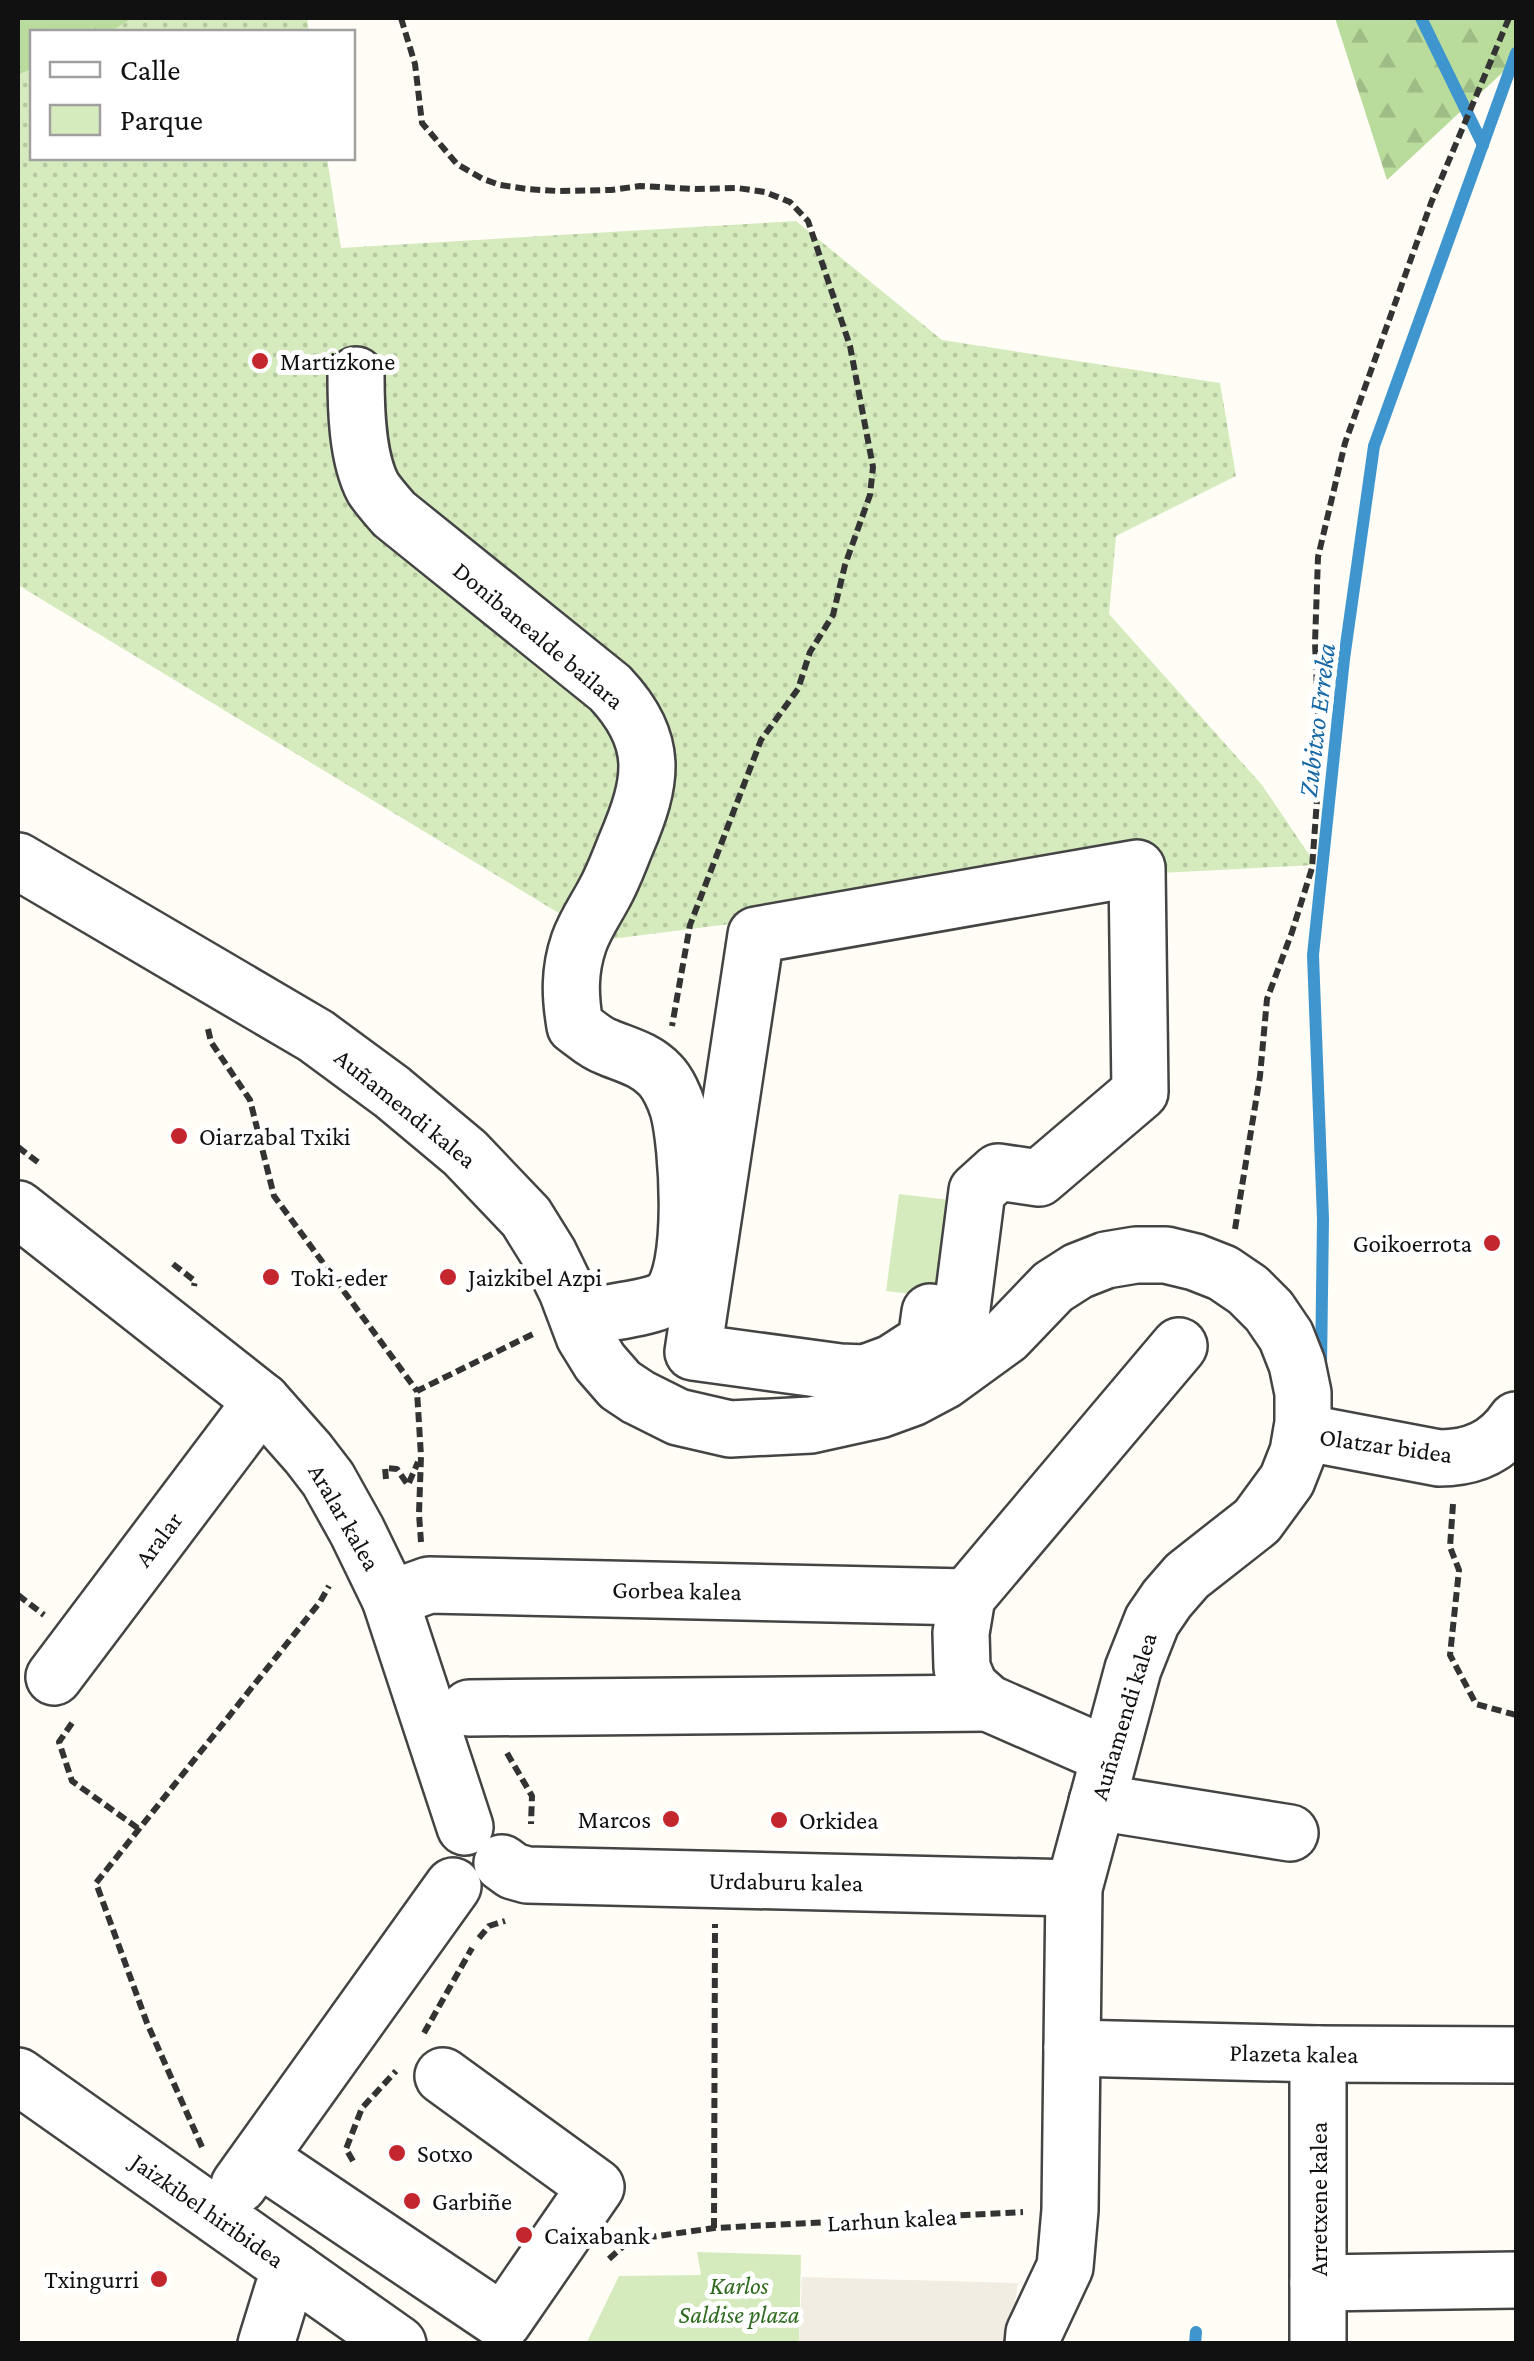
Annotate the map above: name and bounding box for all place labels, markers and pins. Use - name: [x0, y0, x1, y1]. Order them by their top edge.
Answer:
- place label: Martizkone: [280, 348, 395, 375]
- marker: Martizkone: [249, 350, 271, 372]
- place label: Oiarzabal Txiki: [199, 1123, 351, 1150]
- marker: Oiarzabal Txiki: [168, 1125, 190, 1147]
- place label: Goikoerrota: [1353, 1230, 1472, 1257]
- marker: Goikoerrota: [1481, 1232, 1503, 1254]
- place label: Toki-eder: [291, 1264, 388, 1291]
- place label: Jaizkibel Azpi: [466, 1264, 602, 1292]
- marker: Toki-eder: [260, 1266, 282, 1288]
- marker: Jaizkibel Azpi: [437, 1266, 459, 1288]
- place label: Marcos: [578, 1806, 651, 1833]
- place label: Orkidea: [799, 1807, 879, 1834]
- marker: Marcos: [660, 1808, 682, 1830]
- marker: Orkidea: [768, 1809, 790, 1831]
- place label: Sotxo: [417, 2140, 473, 2167]
- marker: Sotxo: [386, 2142, 408, 2164]
- place label: Garbiñe: [432, 2188, 512, 2215]
- marker: Garbiñe: [401, 2190, 423, 2212]
- place label: Caixabank: [544, 2222, 650, 2249]
- marker: Caixabank: [513, 2224, 535, 2246]
- place label: Txingurri: [44, 2266, 139, 2294]
- marker: Txingurri: [148, 2268, 170, 2290]

